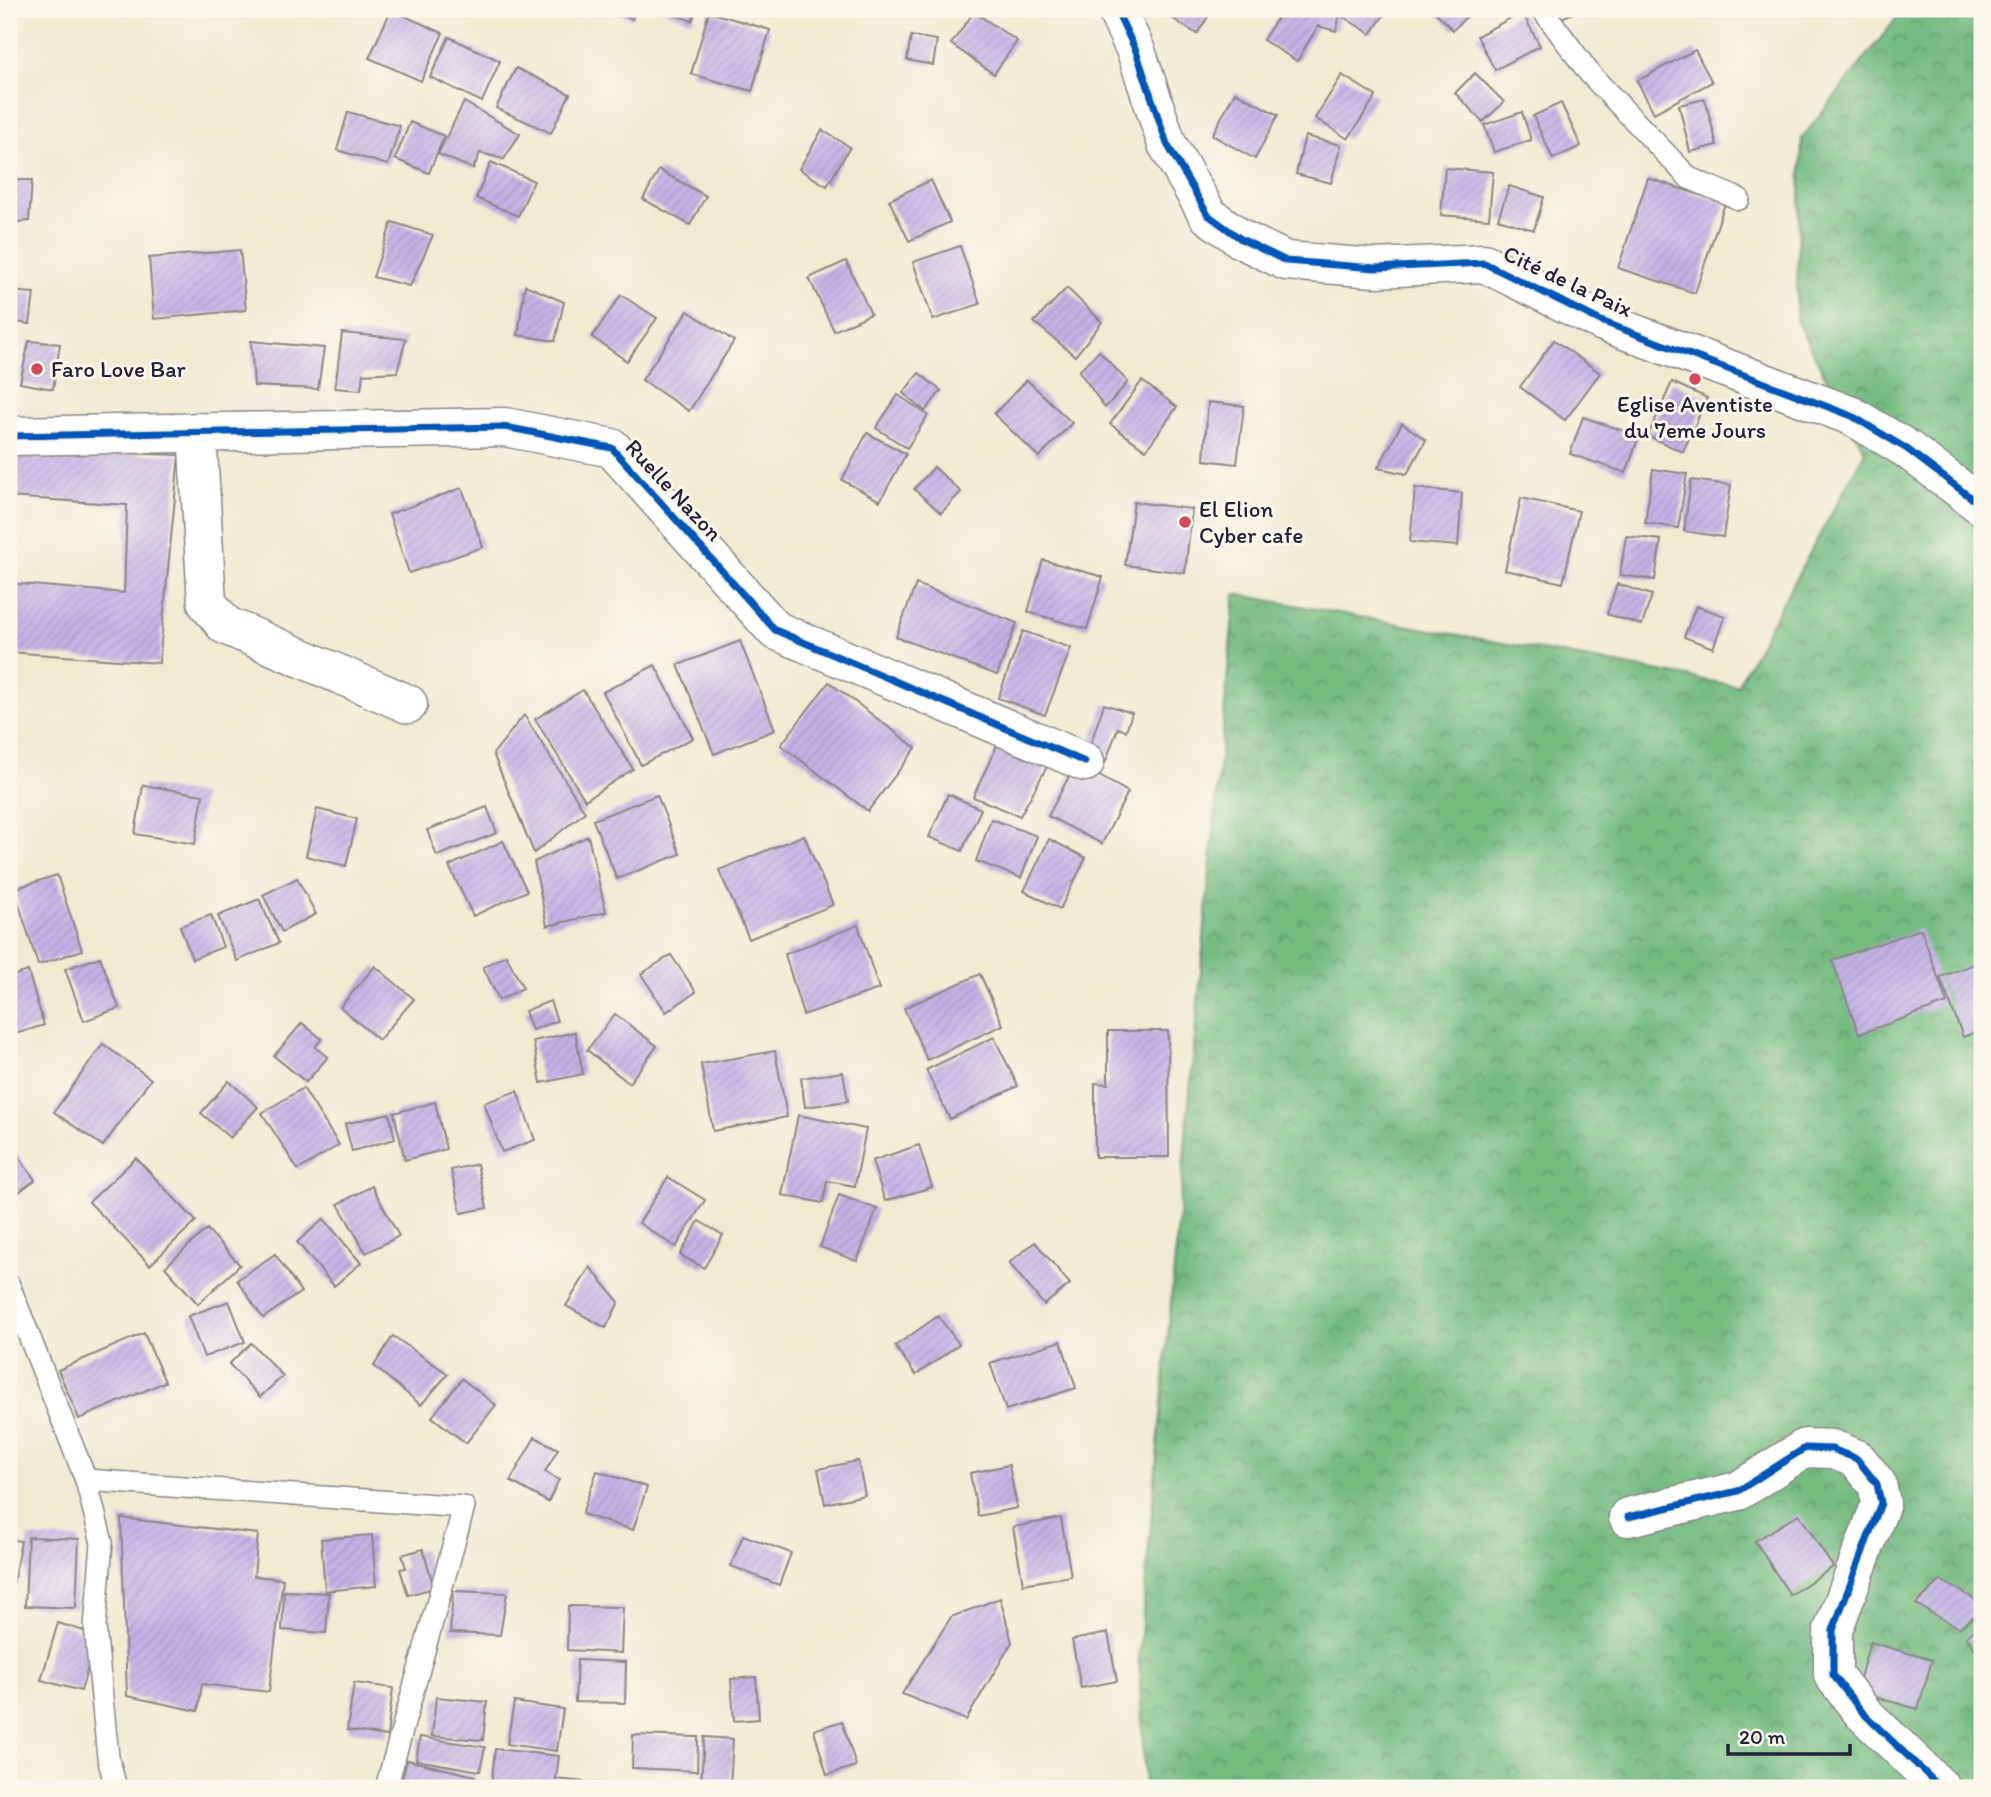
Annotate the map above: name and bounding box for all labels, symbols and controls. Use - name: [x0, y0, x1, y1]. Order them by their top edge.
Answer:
- street label: Cité de la Paix: [1499, 239, 1638, 323]
- place label: Faro Love Bar: [51, 355, 186, 383]
- marker: Faro Love Bar: [29, 361, 45, 377]
- marker: Eglise Aventiste du 7eme Jours: [1687, 371, 1703, 387]
- place label: Eglise Aventiste du 7eme Jours: [1617, 390, 1773, 444]
- street label: Ruelle Nazon: [620, 433, 728, 547]
- place label: El Elion Cyber cafe: [1199, 495, 1303, 549]
- marker: El Elion Cyber cafe: [1177, 514, 1193, 530]
- scale bar: [1728, 1713, 1851, 1757]
- text: 20 m: [1739, 1724, 1786, 1749]

